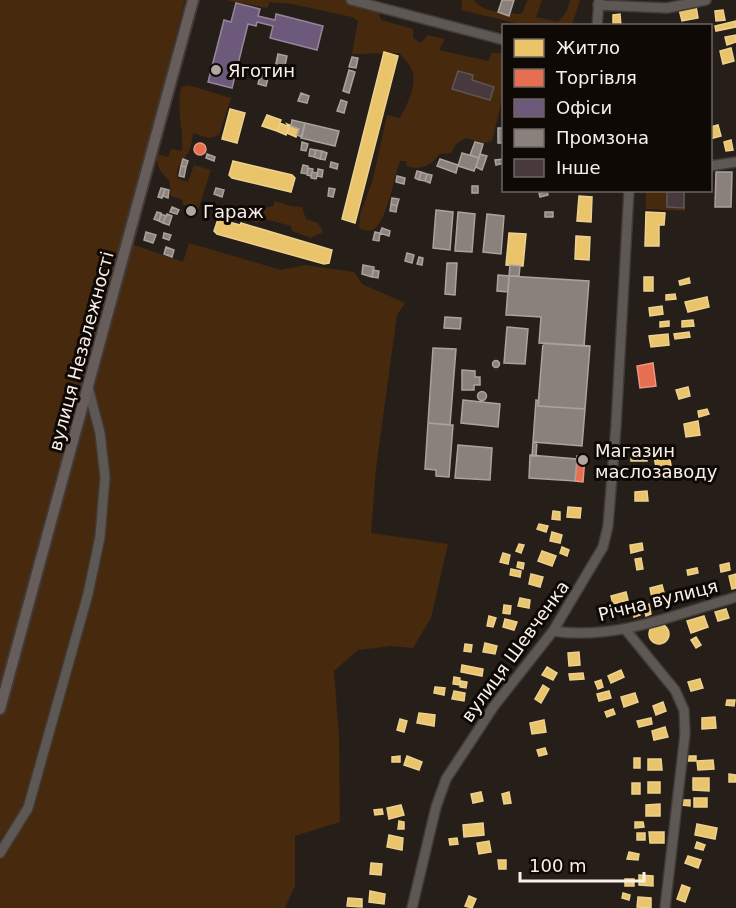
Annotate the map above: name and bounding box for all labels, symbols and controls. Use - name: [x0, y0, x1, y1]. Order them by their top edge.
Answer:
- legend: [502, 24, 712, 192]
- text: Житло: [556, 37, 620, 58]
- place label: Яготин: [228, 60, 295, 81]
- marker: Яготин: [209, 63, 223, 77]
- text: Торгівля: [555, 67, 637, 88]
- text: Офіси: [556, 97, 612, 118]
- text: Промзона: [556, 127, 649, 148]
- text: Інше: [556, 157, 601, 178]
- place label: Гараж: [203, 201, 264, 222]
- marker: Гараж: [184, 204, 198, 218]
- street label: вулиця Незалежності: [44, 249, 118, 453]
- place label: Магазин маслозаводу: [595, 440, 718, 482]
- marker: Магазин маслозаводу: [576, 453, 590, 467]
- street label: Річна вулиця: [596, 575, 720, 625]
- street label: вулиця Шевченка: [457, 576, 573, 726]
- scale bar: [520, 845, 644, 883]
- text: 100 m: [529, 855, 587, 876]

